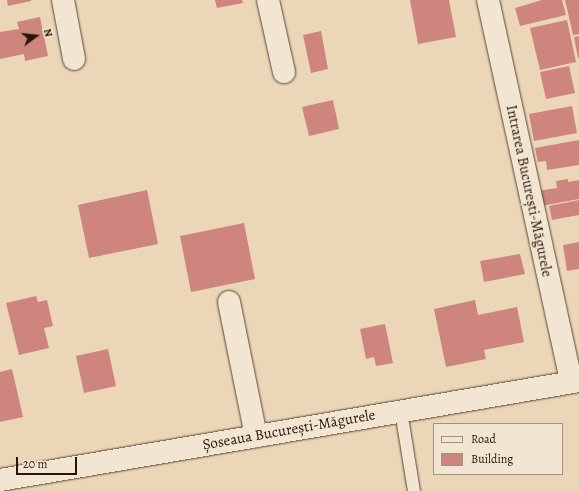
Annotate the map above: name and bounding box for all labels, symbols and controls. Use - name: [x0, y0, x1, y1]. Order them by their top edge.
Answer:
- north arrow: [16, 16, 56, 56]
- text: N: [40, 27, 56, 39]
- street label: Intrarea București-Măgurele: [502, 103, 556, 279]
- street label: Șoseaua București-Măgurele: [201, 406, 377, 454]
- legend: [433, 423, 563, 475]
- text: Road: [471, 431, 496, 447]
- scale bar: [18, 449, 79, 475]
- text: Building: [471, 451, 513, 467]
- text: 20 m: [23, 456, 47, 472]

